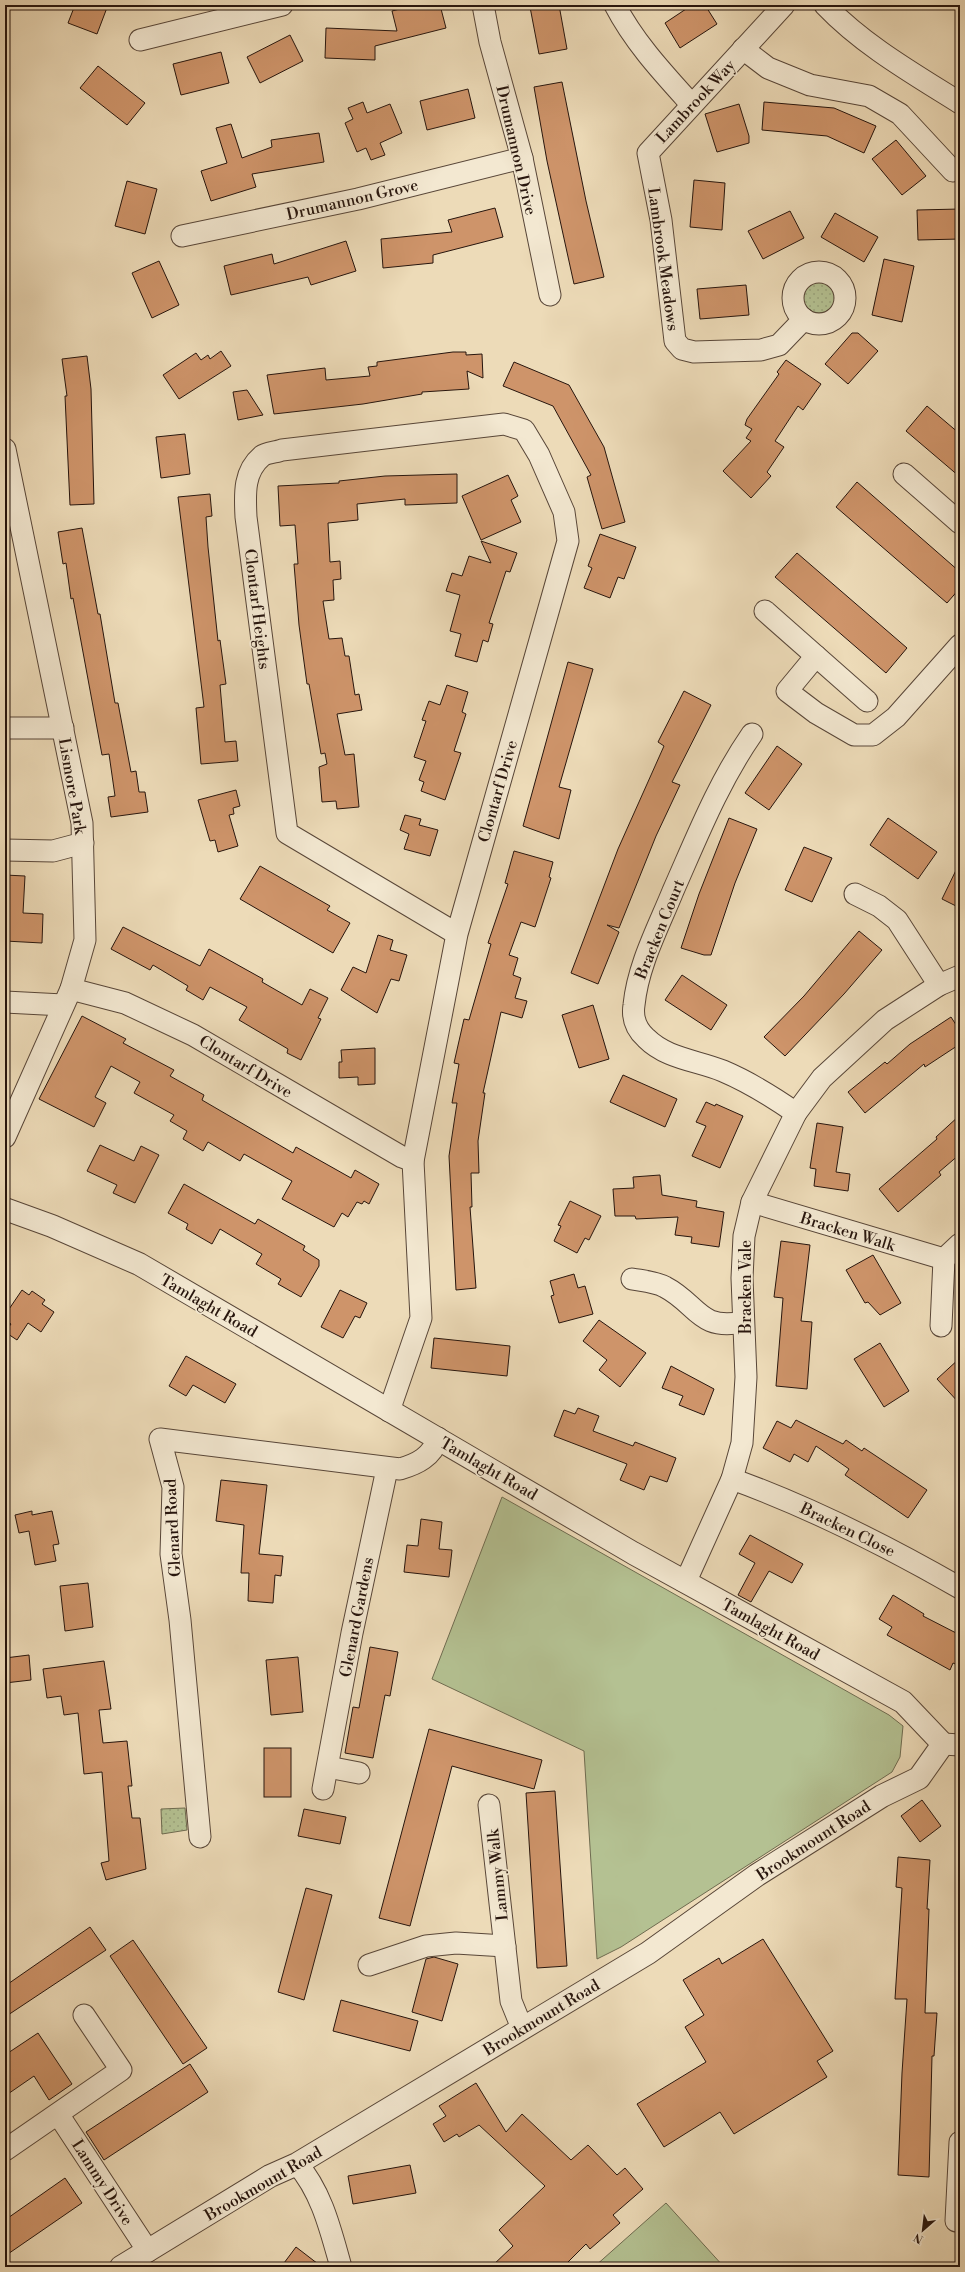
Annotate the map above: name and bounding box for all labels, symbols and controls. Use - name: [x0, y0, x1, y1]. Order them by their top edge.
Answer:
- street label: Lambrook Way: [652, 55, 740, 148]
- street label: Drumannon Drive: [491, 83, 541, 217]
- street label: Drumannon Grove: [284, 175, 420, 225]
- street label: Lambrook Meadows: [643, 186, 683, 332]
- street label: Clontarf Heights: [240, 548, 274, 671]
- street label: Lismore Park: [54, 737, 91, 837]
- street label: Clontarf Drive: [474, 738, 522, 845]
- street label: Bracken Court: [631, 876, 689, 983]
- street label: Clontarf Drive: [195, 1031, 296, 1103]
- street label: Bracken Walk: [797, 1208, 899, 1256]
- street label: Bracken Vale: [736, 1240, 756, 1335]
- street label: Tamlaght Road: [156, 1270, 261, 1342]
- street label: Tamlaght Road: [436, 1433, 541, 1505]
- street label: Glenard Road: [160, 1478, 186, 1578]
- street label: Bracken Close: [796, 1498, 898, 1562]
- street label: Glenard Gardens: [336, 1556, 378, 1679]
- street label: Tamlaght Road: [718, 1595, 823, 1665]
- street label: Brookmount Road: [752, 1796, 874, 1886]
- street label: Lammy Walk: [483, 1826, 513, 1922]
- street label: Brookmount Road: [479, 1975, 603, 2061]
- street label: Lammy Drive: [67, 2136, 137, 2229]
- street label: Brookmount Road: [200, 2142, 326, 2226]
- north arrow: [903, 2210, 943, 2250]
- text: N: [911, 2230, 926, 2246]

